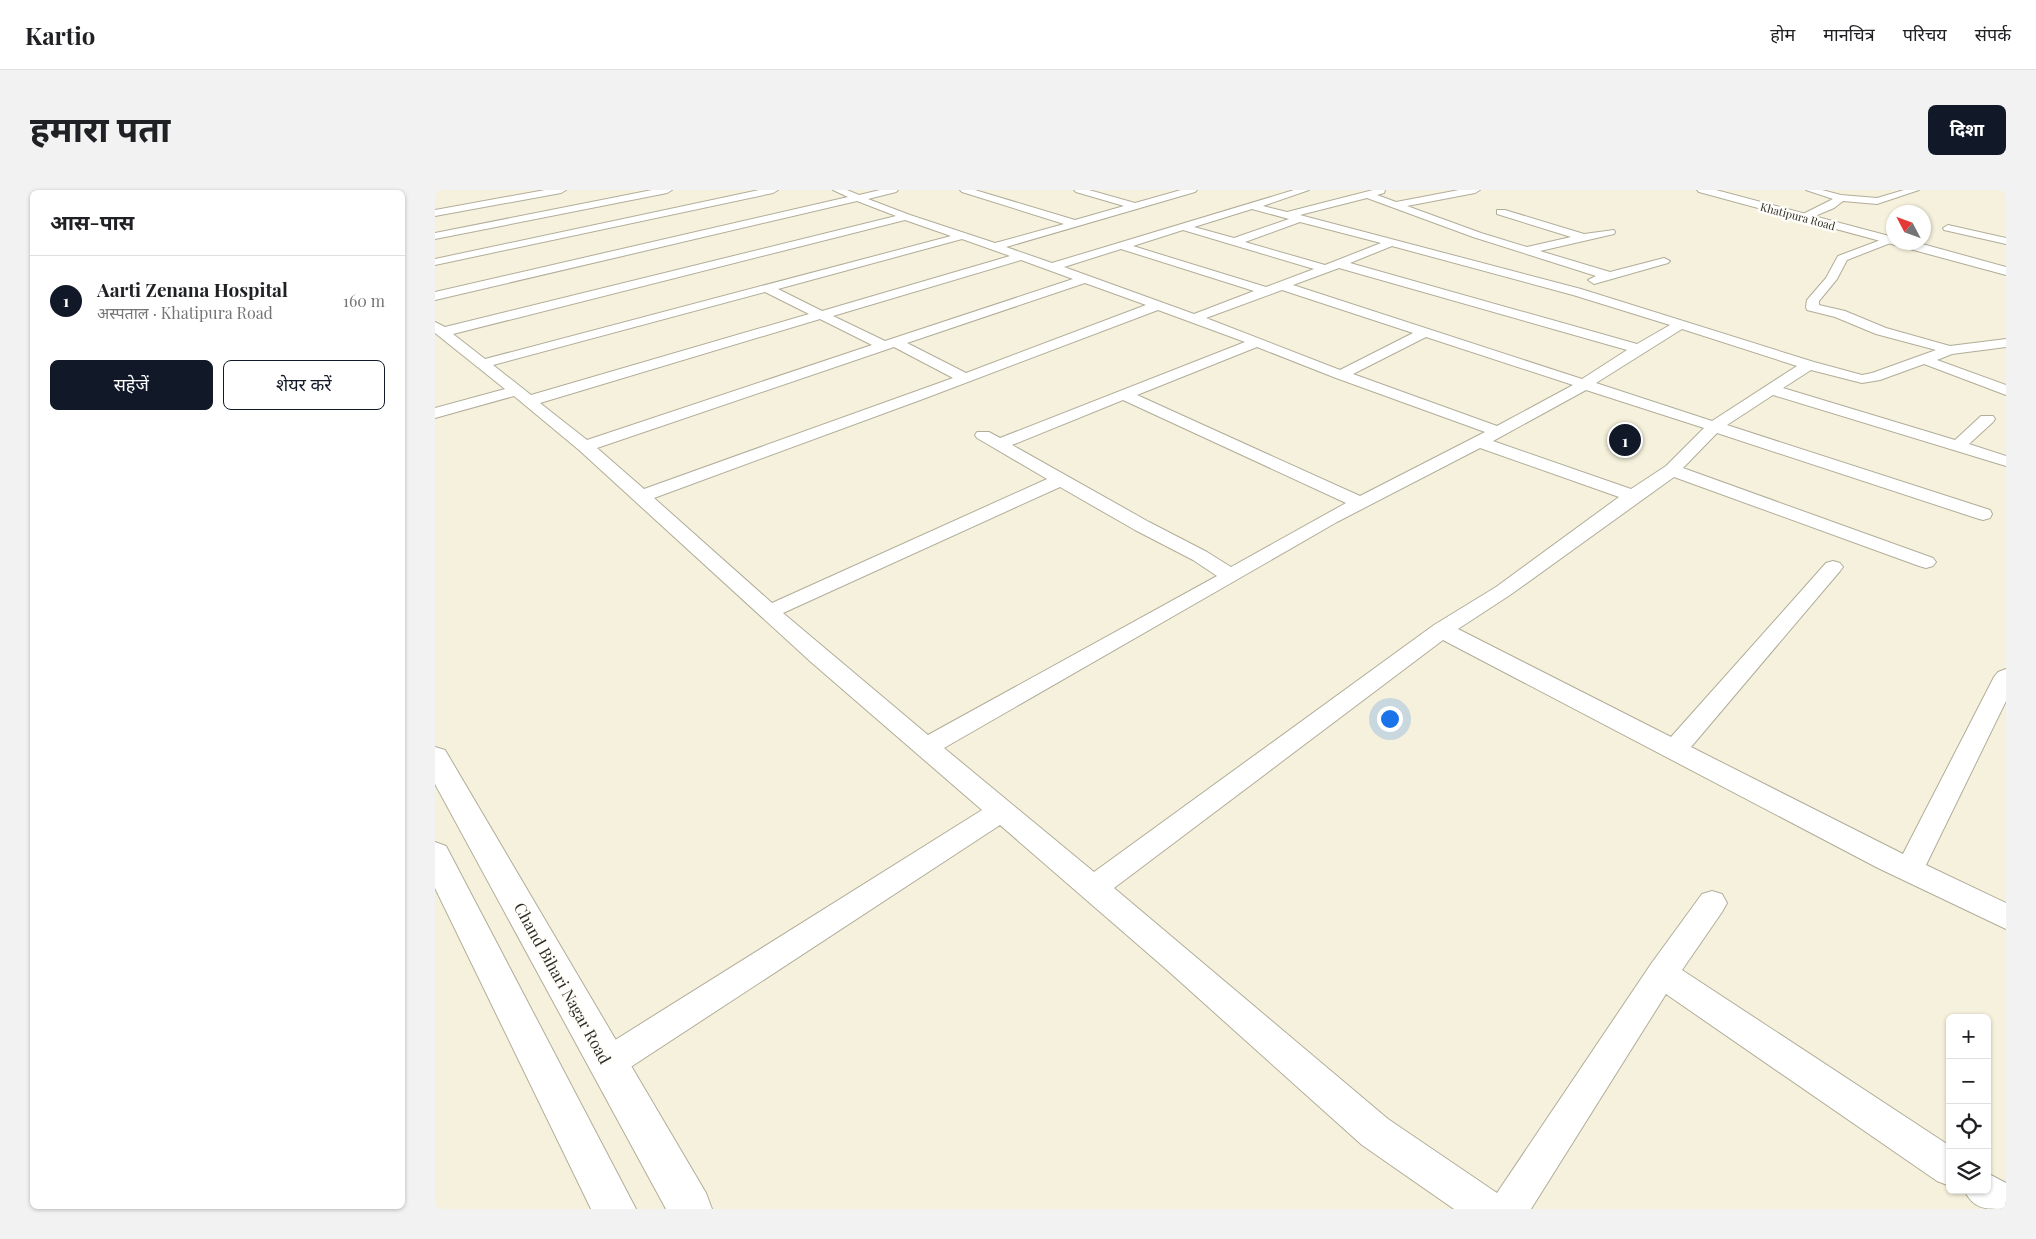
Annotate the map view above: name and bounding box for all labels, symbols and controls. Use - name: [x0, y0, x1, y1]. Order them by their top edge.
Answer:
- text: Kartio: [25, 19, 95, 51]
- text: होम: [1770, 22, 1795, 46]
- text: मानचित्र: [1823, 22, 1875, 46]
- text: परिचय: [1903, 22, 1947, 46]
- text: संपर्क: [1975, 22, 2011, 46]
- text: हमारा पता: [30, 104, 170, 151]
- button: दिशा: [1928, 105, 2006, 155]
- street label: Khatipura Road: [1759, 199, 1838, 233]
- north arrow: [1886, 205, 1931, 250]
- text: आस-पास: [50, 207, 134, 235]
- text: Aarti Zenana Hospital: [97, 276, 288, 302]
- text: 1: [63, 290, 69, 311]
- text: 160 m: [343, 290, 385, 311]
- text: अस्पताल · Khatipura Road: [97, 302, 273, 323]
- button: सहेजें: [50, 360, 213, 410]
- button: शेयर करें: [223, 360, 385, 410]
- pin: 1: [1609, 421, 1641, 459]
- your location: [1377, 706, 1403, 732]
- street label: Chand Bihari Nagar Road: [510, 899, 616, 1067]
- map controls: [1946, 1014, 1991, 1194]
- button: +: [1946, 1014, 1991, 1059]
- button: −: [1946, 1059, 1991, 1104]
- button: locate: [1946, 1104, 1991, 1149]
- button: layers: [1946, 1149, 1991, 1194]

